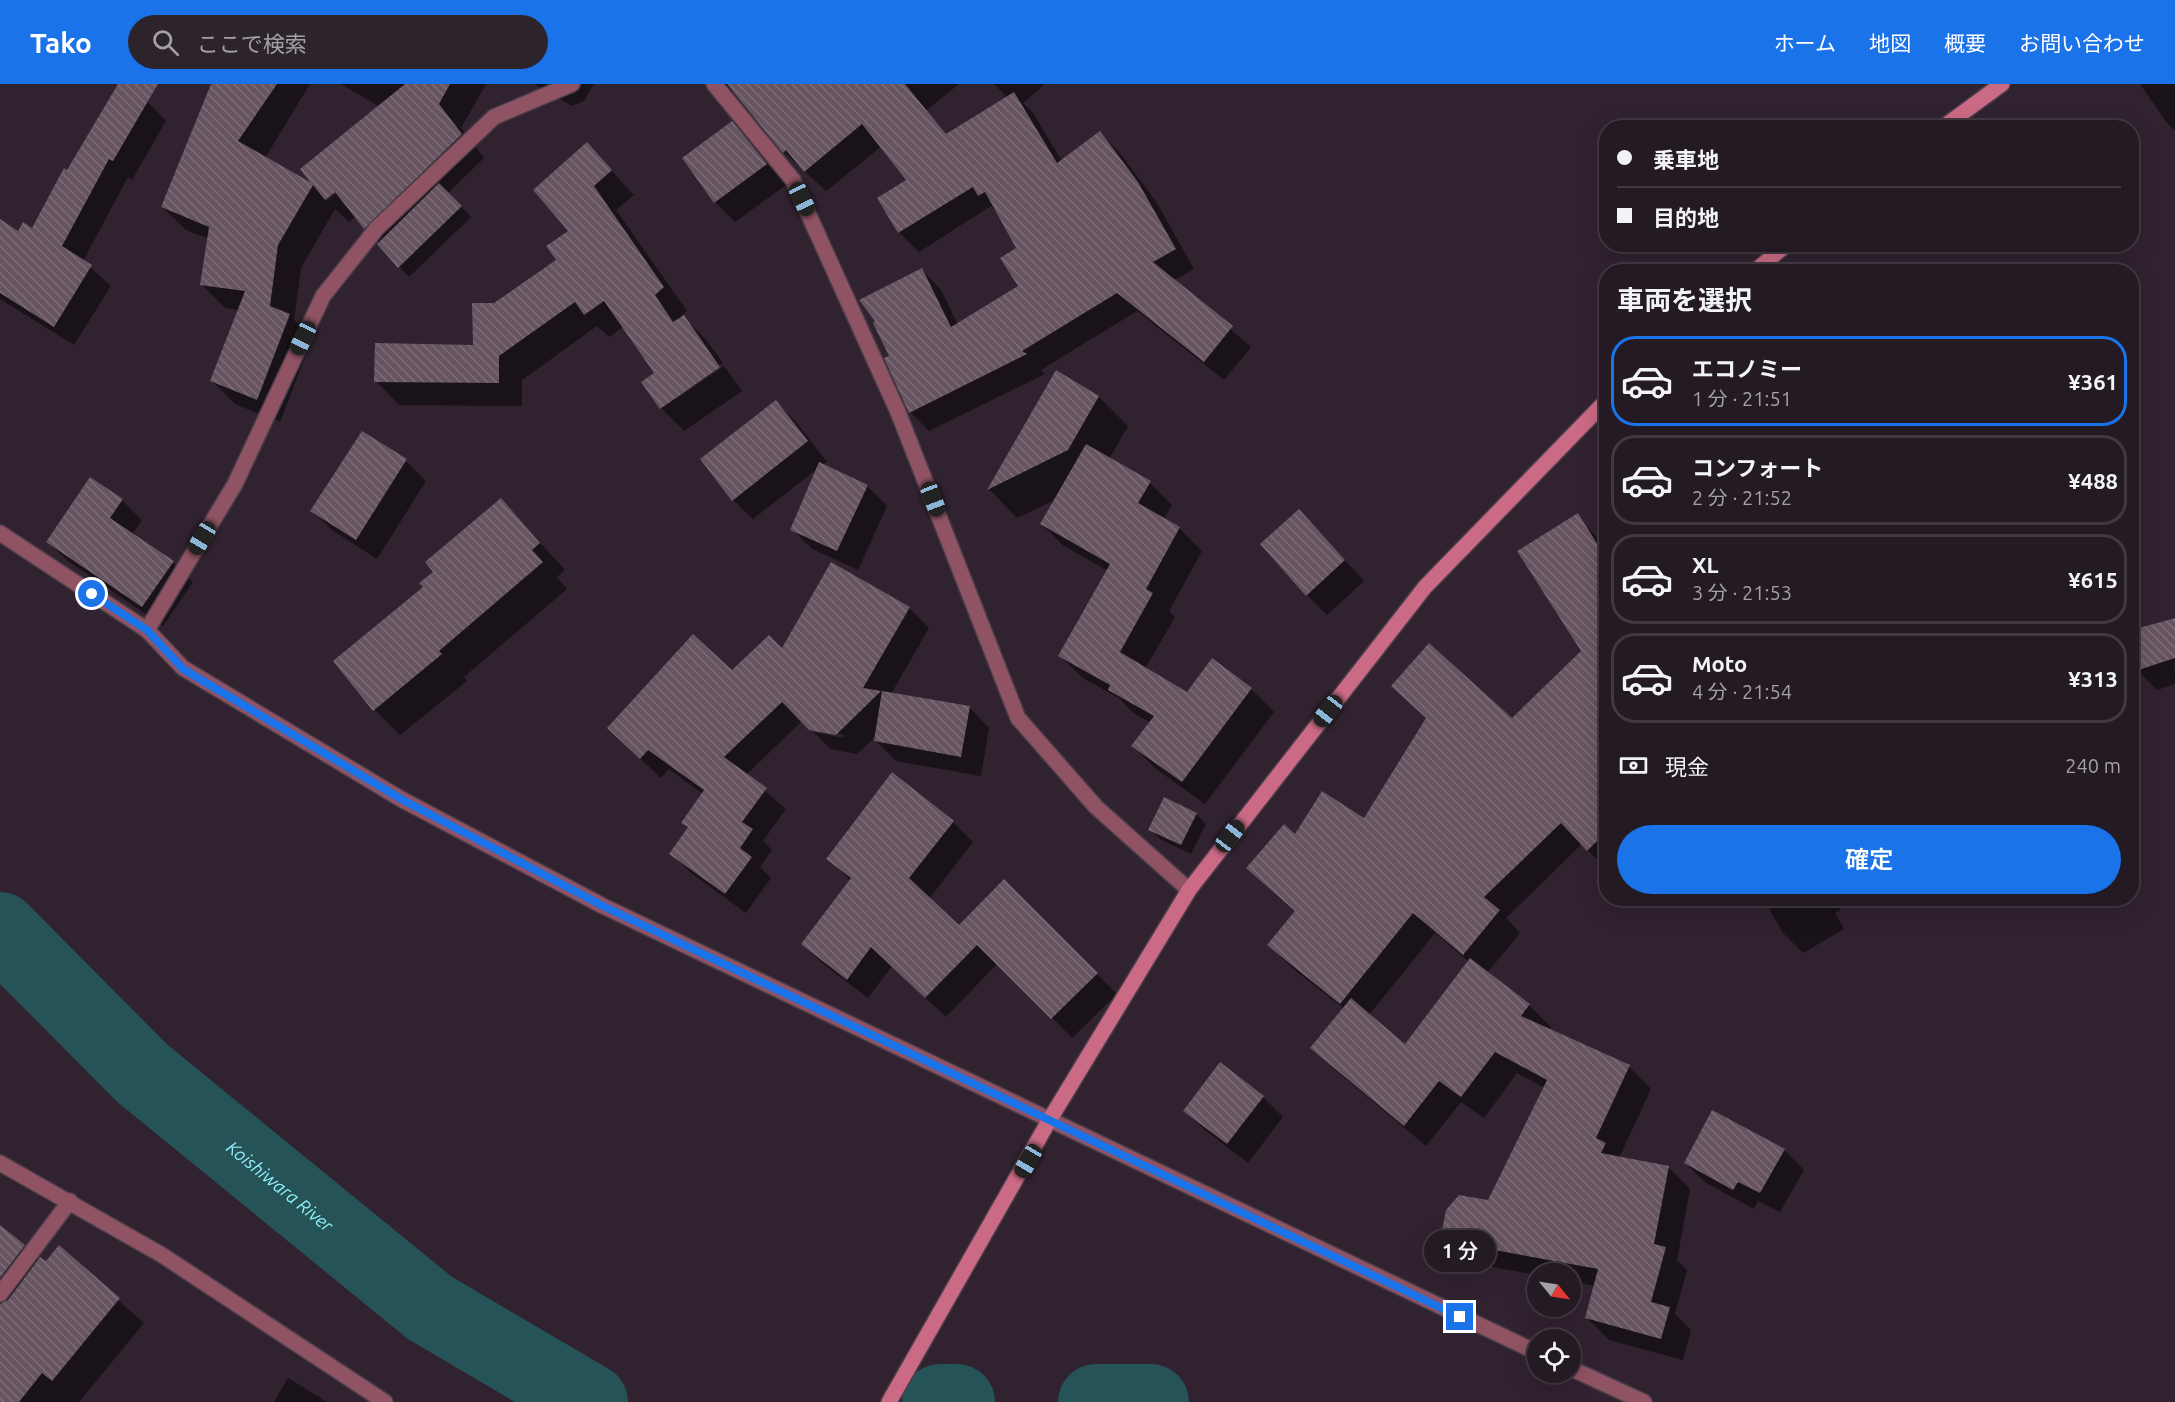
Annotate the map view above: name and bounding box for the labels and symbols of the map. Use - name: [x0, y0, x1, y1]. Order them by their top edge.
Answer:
- car: [786, 179, 818, 219]
- car: [287, 318, 319, 358]
- car: [918, 479, 948, 519]
- car: [185, 518, 219, 558]
- route start: [78, 580, 105, 607]
- car: [1310, 691, 1346, 731]
- car: [1212, 816, 1248, 856]
- water label: Koishiwara River: [223, 1137, 338, 1236]
- car: [1011, 1141, 1045, 1181]
- callout: 1 分: [1424, 1230, 1496, 1272]
- north arrow: [1527, 1263, 1581, 1317]
- route end: [1446, 1303, 1473, 1330]

